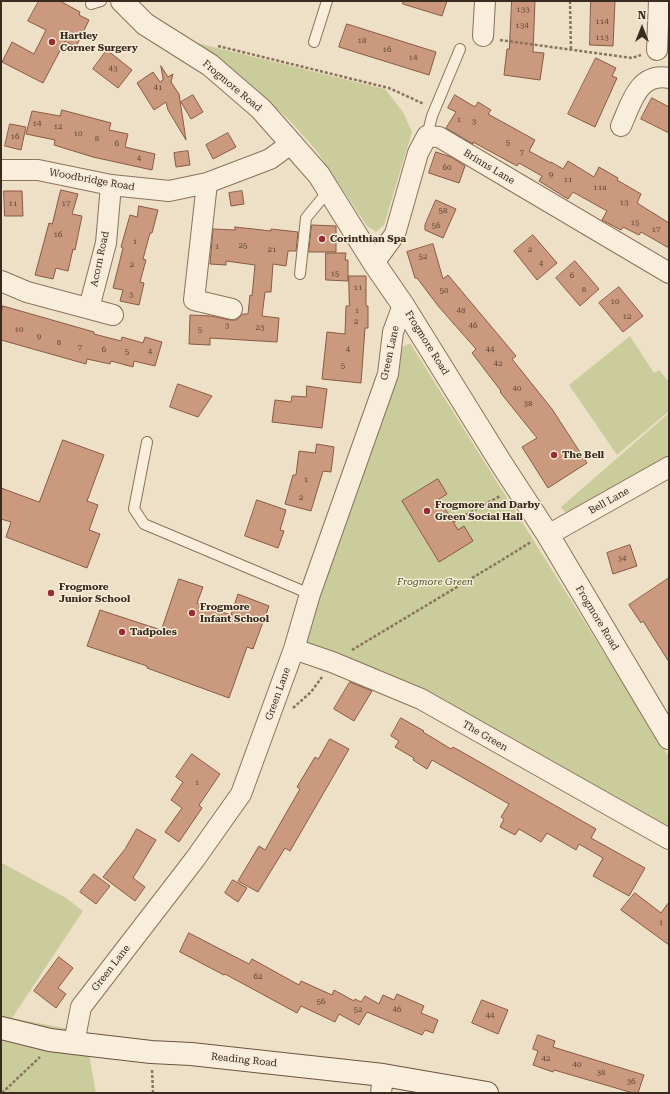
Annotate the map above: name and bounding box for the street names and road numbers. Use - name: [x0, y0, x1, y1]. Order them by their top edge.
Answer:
- street label: Frogmore Road: [200, 58, 264, 114]
- street label: Brinns Lane: [461, 147, 517, 187]
- street label: Woodbridge Road: [48, 167, 136, 193]
- street label: Acorn Road: [88, 230, 112, 288]
- street label: Frogmore Road: [402, 309, 452, 377]
- street label: Green Lane: [378, 325, 402, 381]
- street label: Bell Lane: [587, 485, 631, 517]
- street label: Frogmore Road: [573, 583, 621, 653]
- street label: Green Lane: [263, 666, 293, 722]
- street label: The Green: [460, 718, 510, 754]
- street label: Green Lane: [89, 942, 133, 994]
- street label: Reading Road: [210, 1051, 278, 1069]

